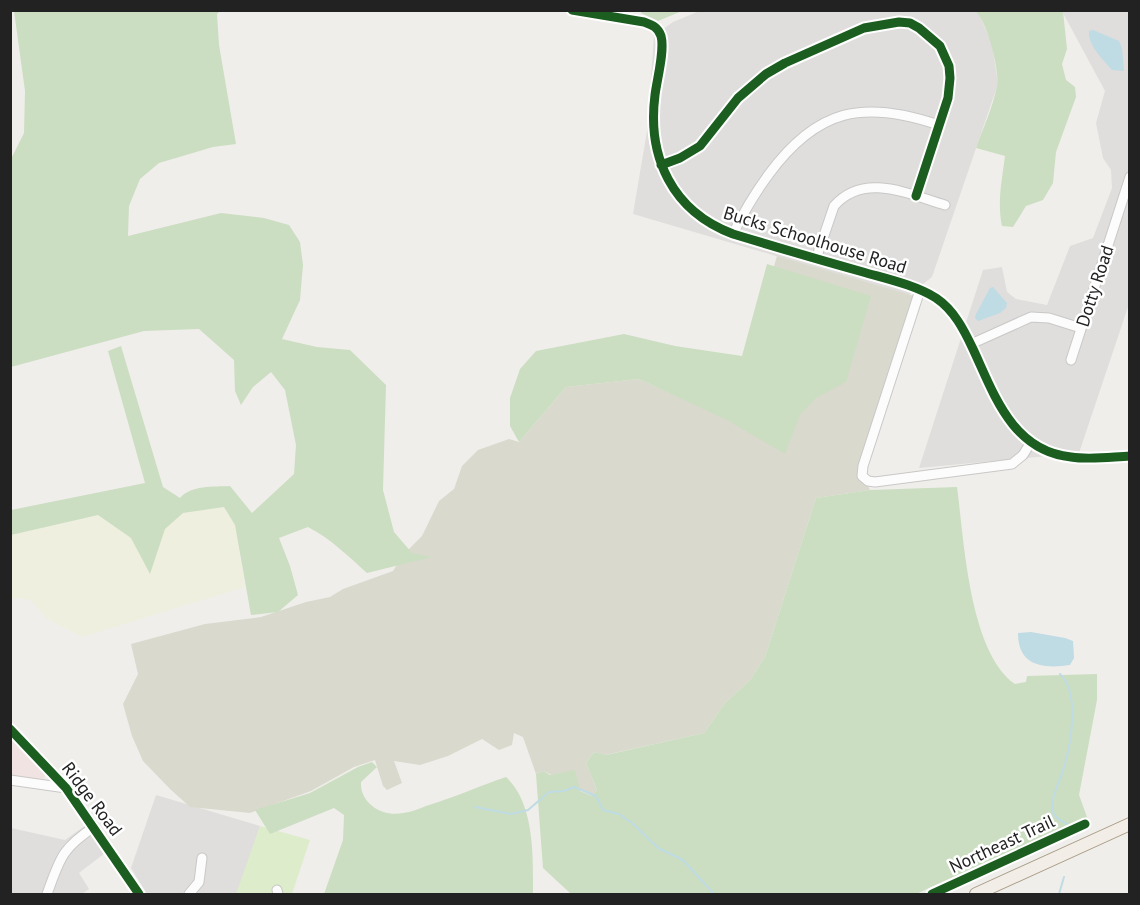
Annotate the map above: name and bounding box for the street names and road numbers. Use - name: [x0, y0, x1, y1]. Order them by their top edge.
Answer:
- street label: Bucks Schoolhouse Road: [721, 201, 909, 278]
- street label: Dotty Road: [1071, 242, 1118, 329]
- street label: Ridge Road: [57, 757, 128, 840]
- street label: Northeast Trail: [945, 809, 1059, 878]

